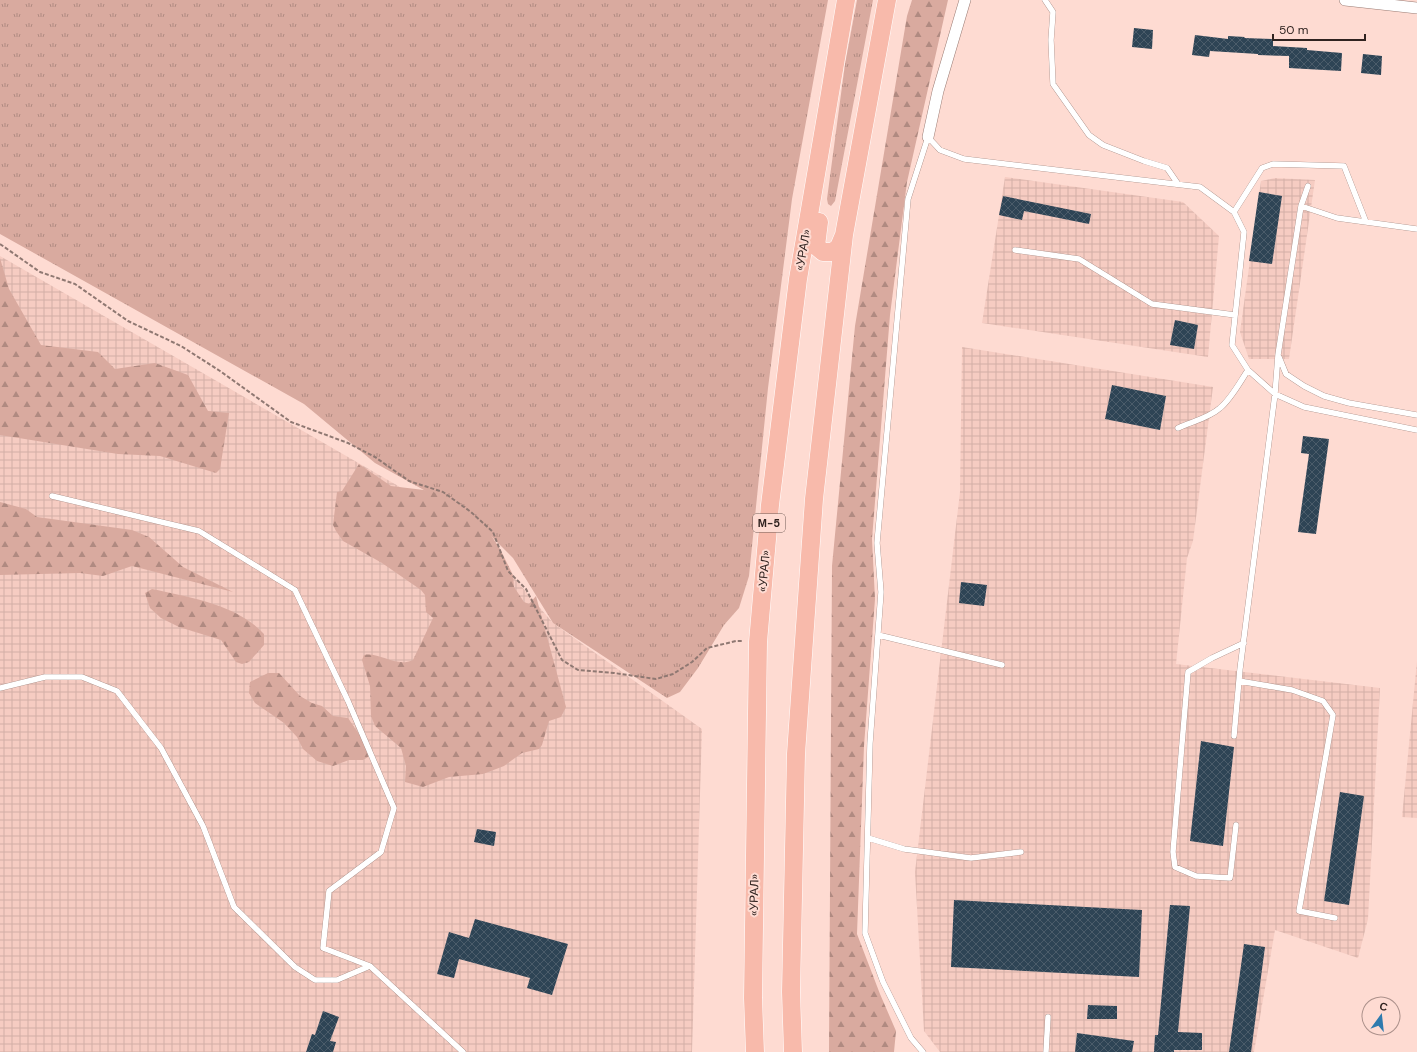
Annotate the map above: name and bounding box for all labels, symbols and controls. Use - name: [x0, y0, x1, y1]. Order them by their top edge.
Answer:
- scale bar: [1273, 16, 1365, 42]
- text: 50 m: [1279, 22, 1308, 38]
- street label: «УРАЛ»: [791, 228, 815, 272]
- road number: М-5: [753, 514, 785, 532]
- street label: «УРАЛ»: [754, 549, 774, 593]
- street label: «УРАЛ»: [746, 874, 762, 916]
- north arrow: [1361, 996, 1401, 1036]
- text: С: [1378, 999, 1389, 1014]

